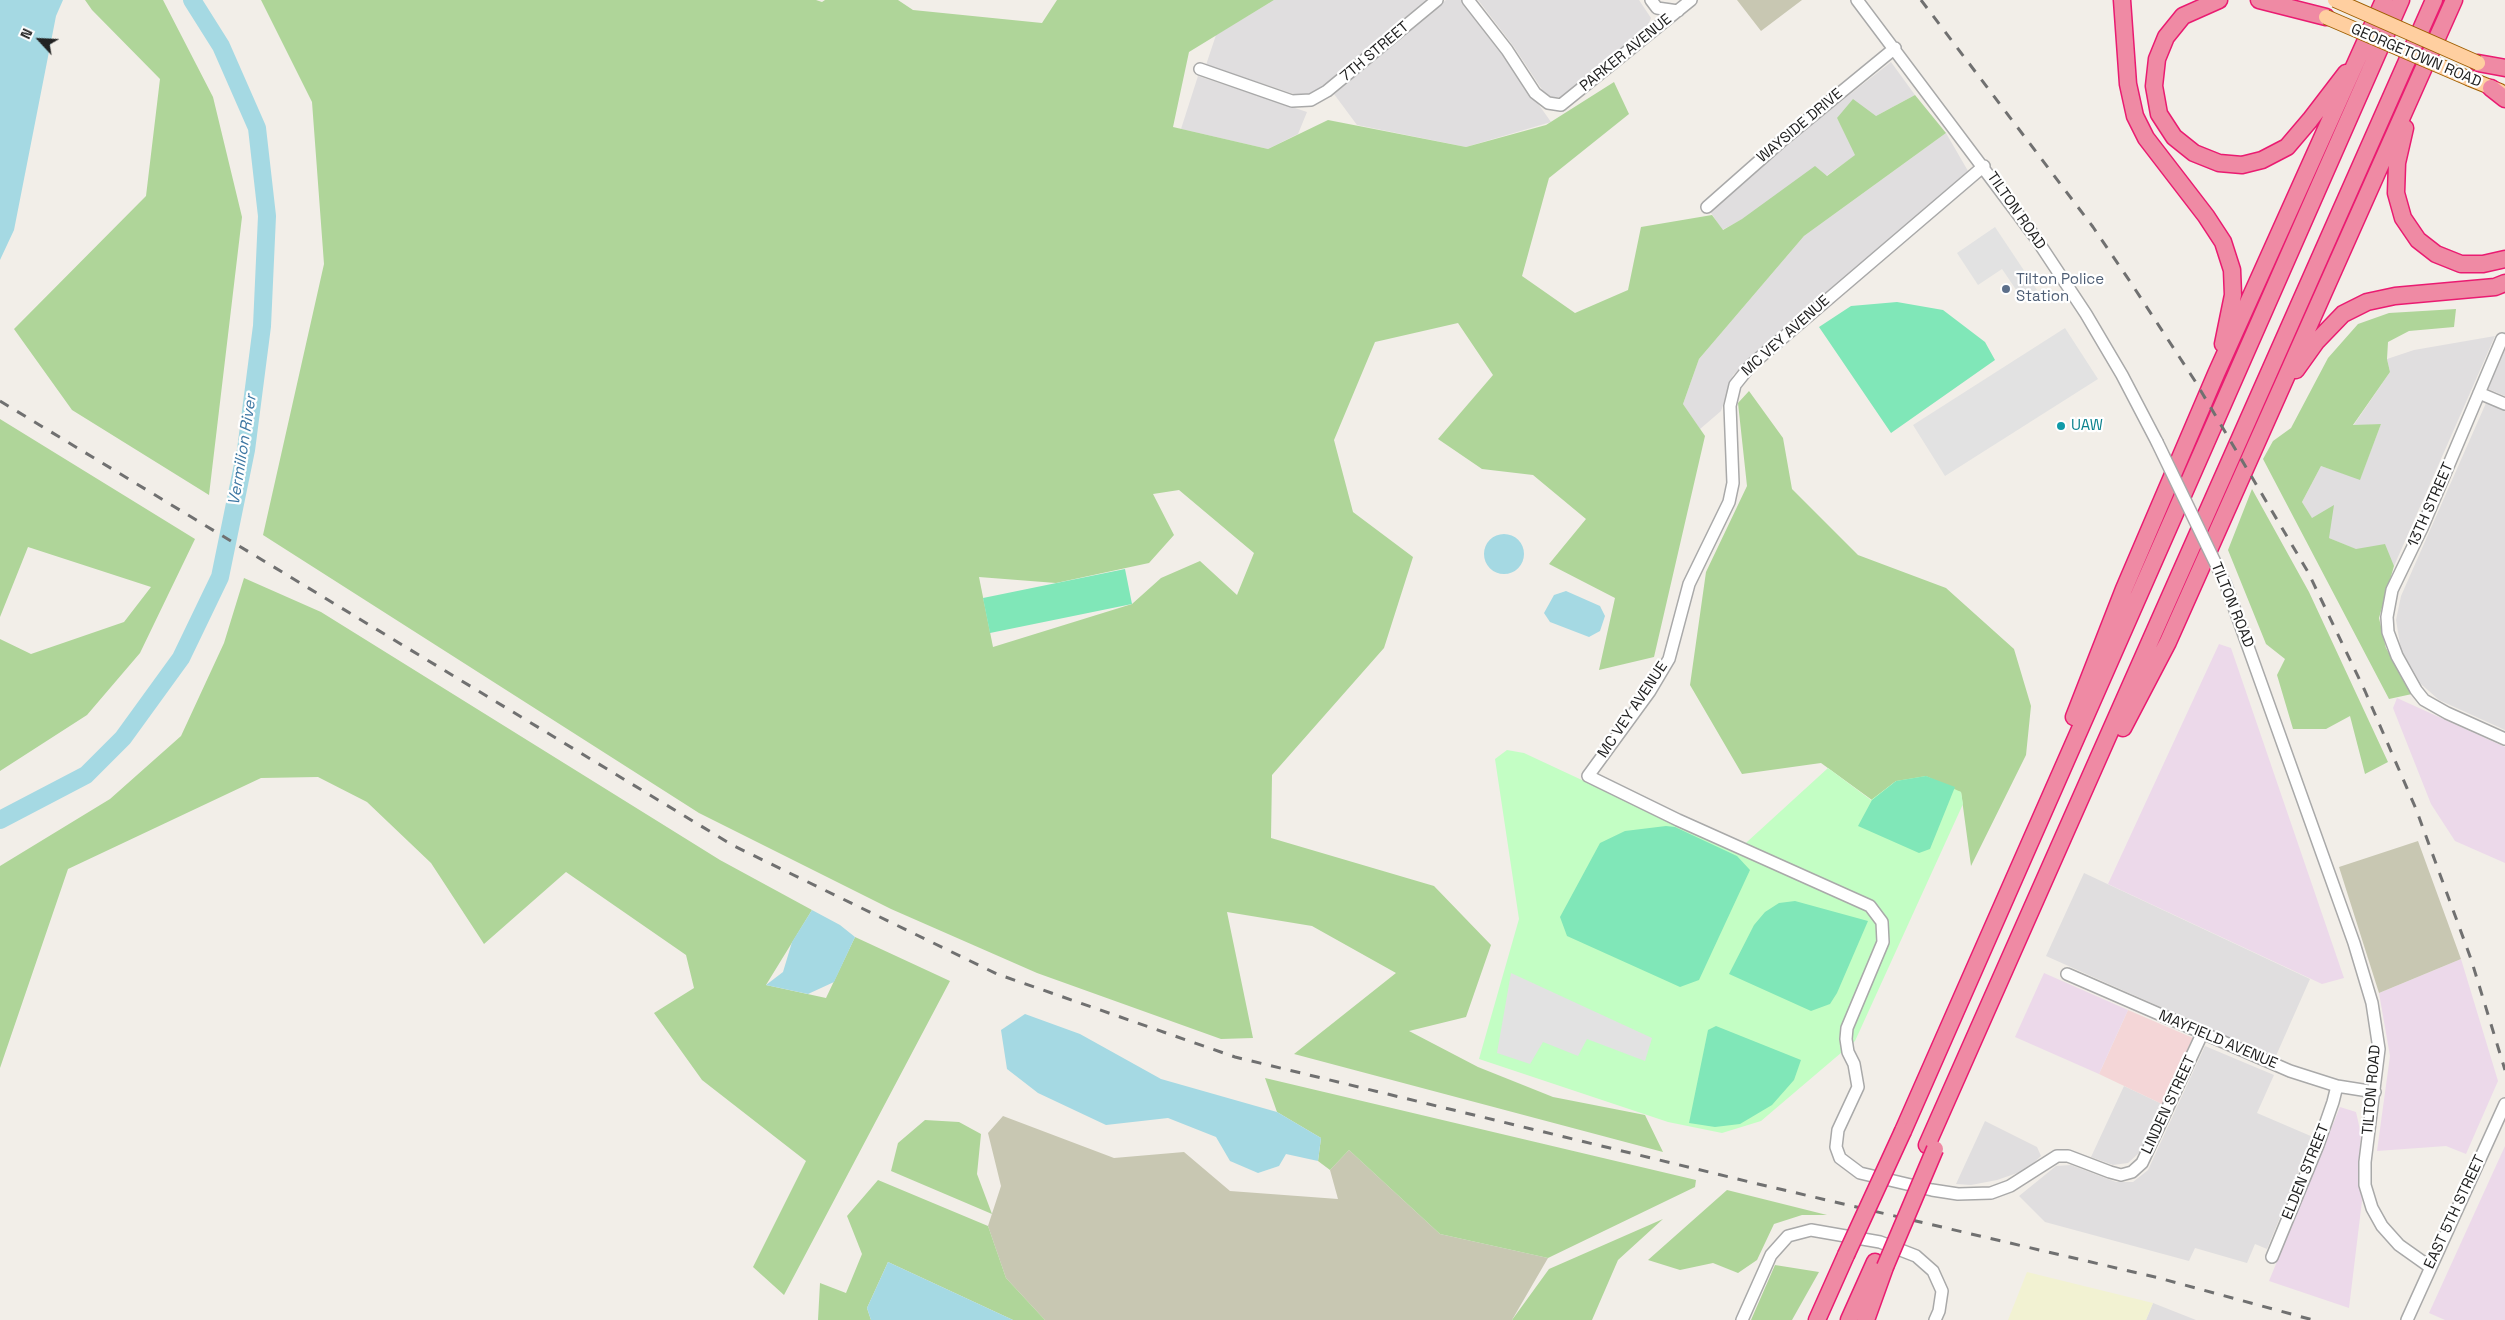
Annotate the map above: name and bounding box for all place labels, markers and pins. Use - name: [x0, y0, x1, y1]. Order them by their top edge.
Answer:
- place label: Tilton Police Station: [2016, 271, 2104, 306]
- marker: Tilton Police Station: [2000, 283, 2012, 295]
- place label: UAW: [2071, 417, 2103, 435]
- marker: UAW: [2055, 420, 2067, 432]

